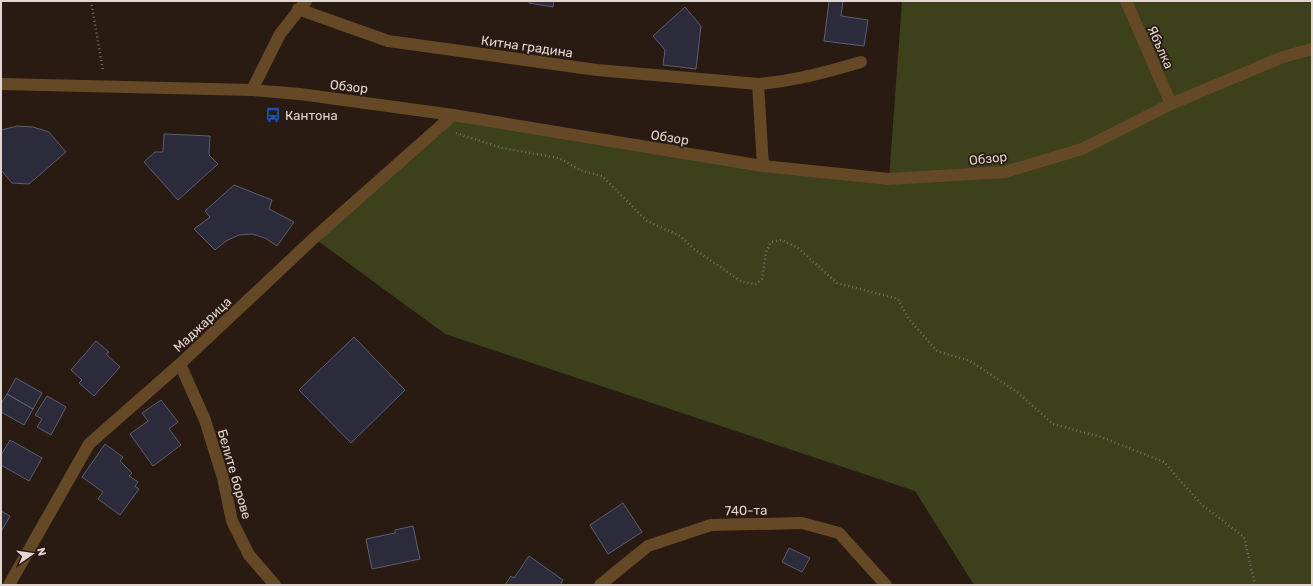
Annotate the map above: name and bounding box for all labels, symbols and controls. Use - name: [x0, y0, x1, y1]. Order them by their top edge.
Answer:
- street label: Ябълка: [1144, 23, 1177, 71]
- street label: Китна градина: [480, 33, 574, 60]
- street label: Обзор: [329, 77, 369, 96]
- bus stop icon: Кантона: [264, 106, 282, 124]
- place label: Кантона: [285, 108, 338, 123]
- street label: Обзор: [650, 127, 690, 148]
- street label: Обзор: [968, 149, 1008, 168]
- street label: Маджарица: [170, 294, 234, 355]
- street label: Белите борове: [215, 427, 255, 521]
- street label: 740-та: [725, 503, 767, 518]
- north arrow: [12, 534, 52, 574]
- text: N: [34, 547, 48, 557]

